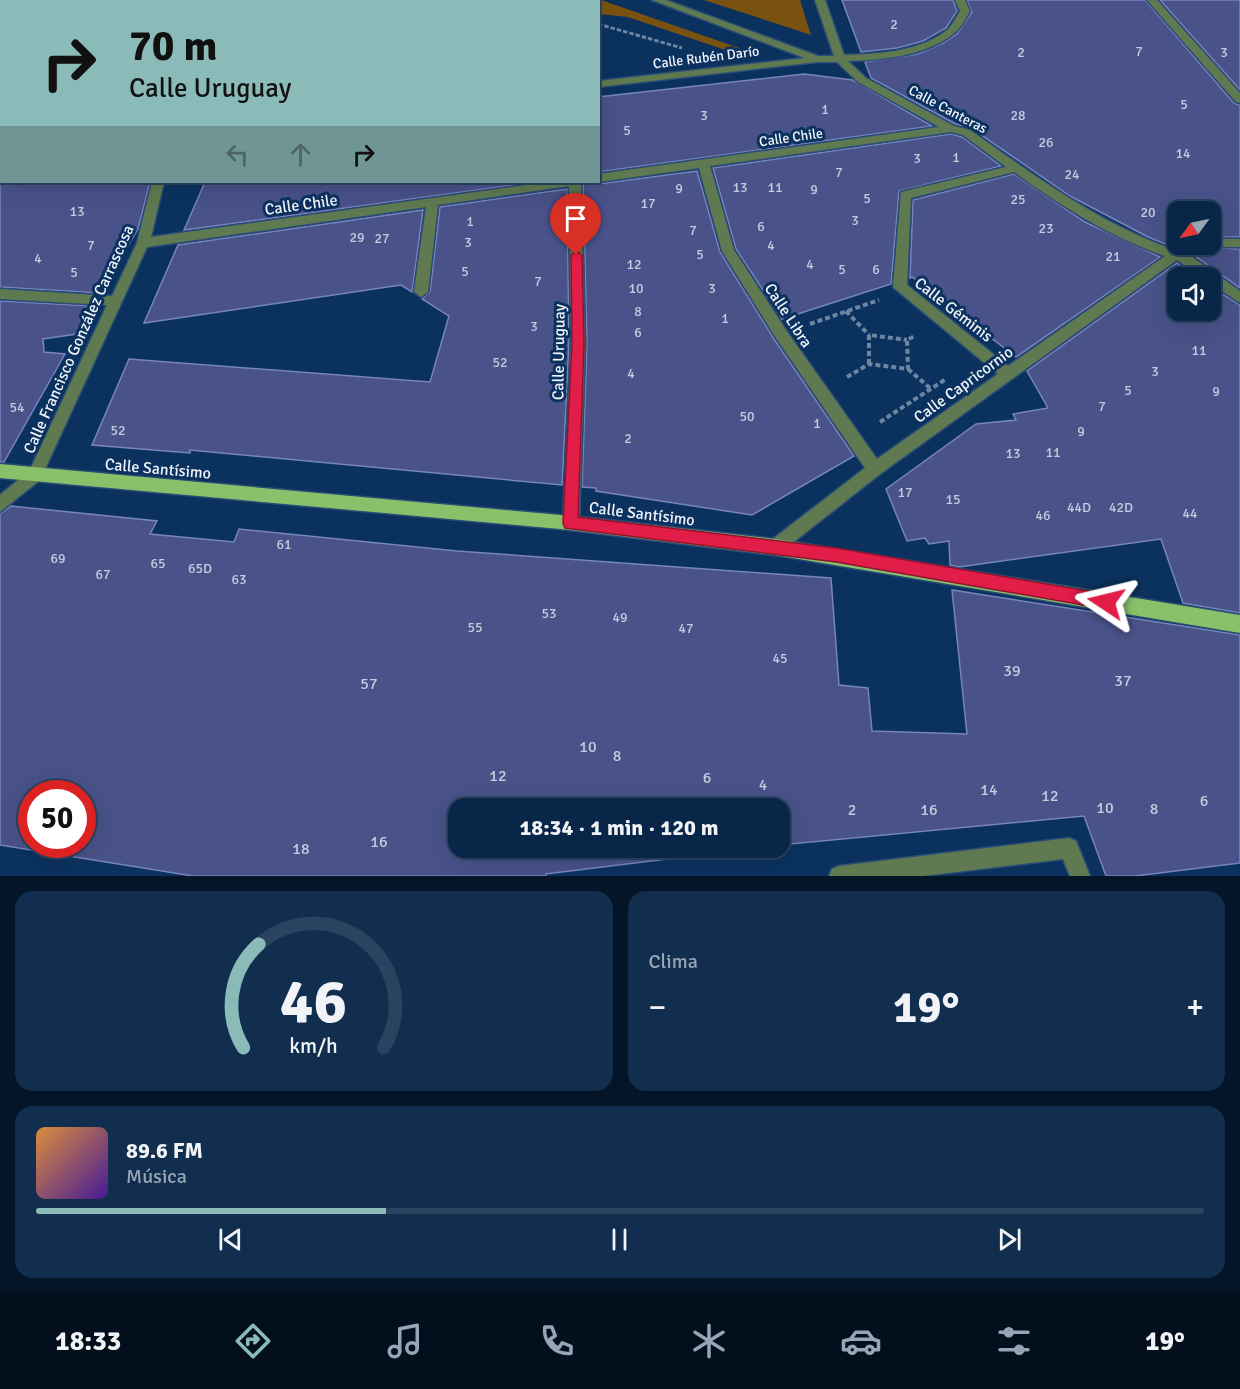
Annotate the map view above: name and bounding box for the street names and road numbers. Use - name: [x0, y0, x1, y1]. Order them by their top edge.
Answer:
- street label: Calle Rubén Darío: [652, 43, 760, 72]
- street label: Calle Canteras: [906, 82, 990, 137]
- street label: Calle Chile: [758, 125, 824, 150]
- street label: Calle Chile: [263, 190, 339, 220]
- street label: Calle Francisco González Carrascosa: [19, 222, 139, 457]
- street label: Calle Géminis: [910, 273, 996, 347]
- street label: Calle Libra: [760, 279, 816, 352]
- street label: Calle Uruguay: [548, 303, 570, 400]
- street label: Calle Capricornio: [910, 342, 1017, 428]
- street label: Calle Santísimo: [104, 454, 212, 484]
- street label: Calle Santísimo: [588, 498, 696, 530]

